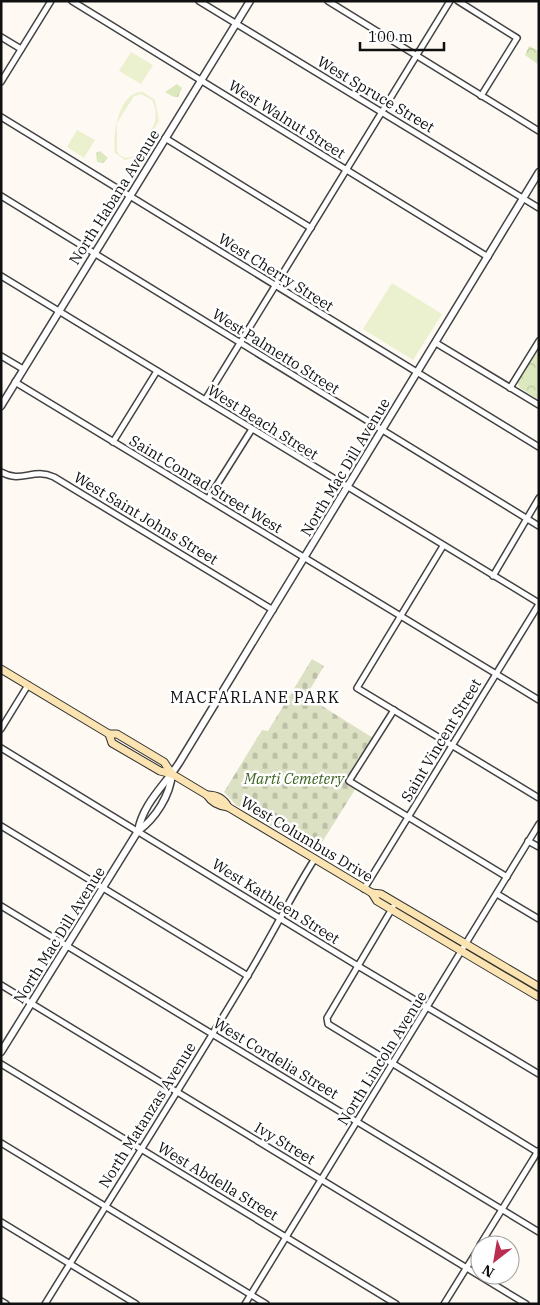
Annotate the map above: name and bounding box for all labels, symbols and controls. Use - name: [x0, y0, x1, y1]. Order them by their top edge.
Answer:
- scale bar: [360, 20, 444, 52]
- text: 100 m: [368, 27, 413, 46]
- street label: West Spruce Street: [314, 52, 438, 136]
- street label: West Walnut Street: [225, 75, 349, 163]
- street label: North Habana Avenue: [65, 126, 163, 268]
- street label: West Cherry Street: [215, 229, 337, 315]
- street label: West Palmetto Street: [209, 304, 343, 398]
- street label: West Beach Street: [204, 380, 322, 464]
- street label: North Mac Dill Avenue: [296, 394, 394, 540]
- street label: Saint Conrad Street West: [126, 431, 286, 537]
- street label: West Saint Johns Street: [70, 467, 222, 569]
- street label: Saint Vincent Street: [397, 675, 485, 805]
- district label: MACFARLANE PARK: [170, 687, 340, 707]
- park label: Marti Cemetery: [243, 769, 345, 788]
- street label: West Columbus Drive: [237, 792, 377, 886]
- street label: West Kathleen Street: [209, 854, 343, 948]
- street label: North Mac Dill Avenue: [9, 863, 109, 1007]
- street label: North Lincoln Avenue: [333, 987, 431, 1129]
- street label: West Cordelia Street: [210, 1013, 342, 1103]
- street label: North Matanzas Avenue: [94, 1039, 200, 1191]
- street label: Ivy Street: [251, 1118, 319, 1168]
- street label: West Abdella Street: [154, 1138, 282, 1224]
- north arrow: [470, 1235, 520, 1285]
- text: N: [479, 1261, 498, 1282]

